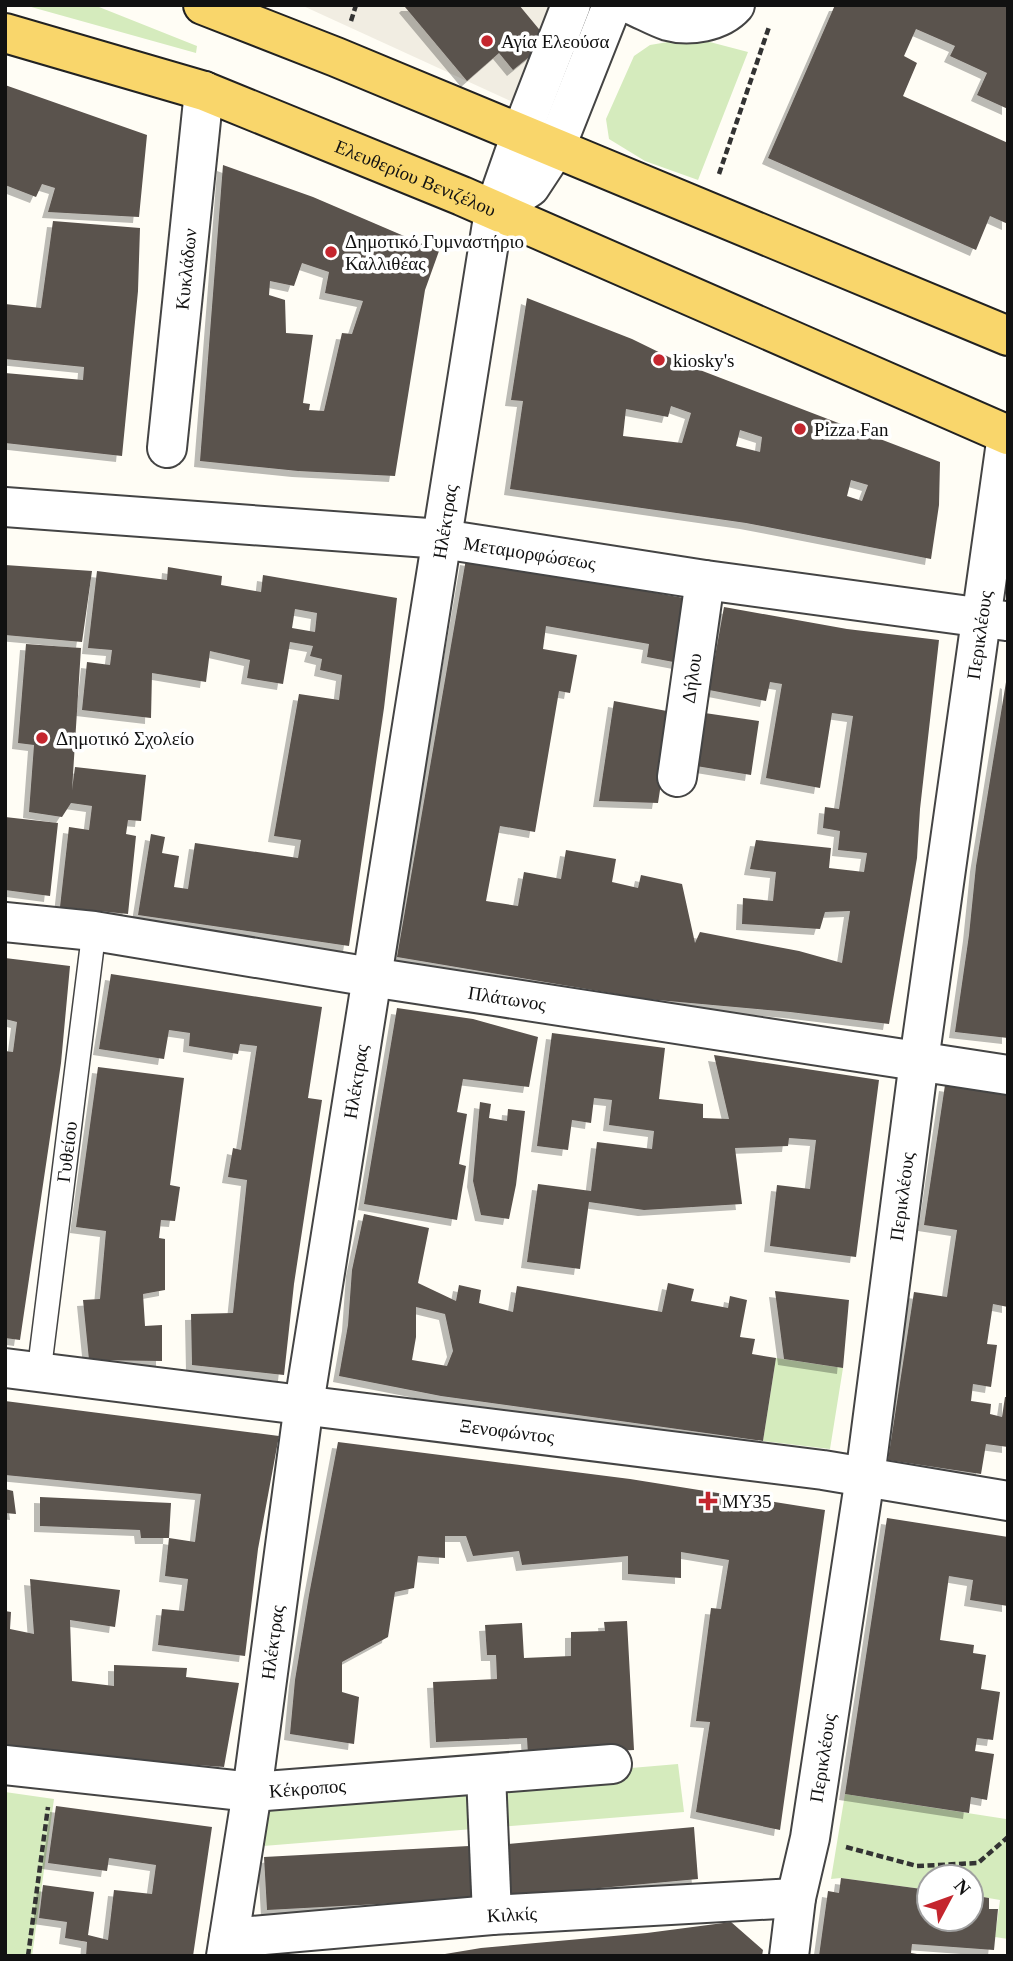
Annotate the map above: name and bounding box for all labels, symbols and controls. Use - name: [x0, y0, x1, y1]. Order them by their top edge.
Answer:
- place label: Αγία Ελεούσα: [501, 31, 610, 52]
- marker: Αγία Ελεούσα: [479, 33, 495, 49]
- street label: Ελευθερίου Βενιζέλου: [332, 136, 499, 221]
- street label: Κυκλάδων: [171, 227, 201, 311]
- place label: Δημοτικό Γυμναστήριο Καλλιθέας: [345, 231, 524, 274]
- marker: Δημοτικό Γυμναστήριο Καλλιθέας: [323, 244, 339, 260]
- place label: kiosky's: [673, 350, 735, 371]
- marker: kiosky's: [651, 352, 667, 368]
- place label: Pizza Fan: [814, 419, 889, 440]
- marker: Pizza Fan: [792, 421, 808, 437]
- street label: Ηλέκτρας: [429, 482, 461, 560]
- street label: Μεταμορφώσεως: [462, 533, 598, 574]
- street label: Περικλέους: [963, 589, 996, 681]
- street label: Δήλου: [678, 652, 706, 704]
- place label: Δημοτικό Σχολείο: [56, 728, 194, 749]
- marker: Δημοτικό Σχολείο: [34, 730, 50, 746]
- street label: Πλάτωνος: [467, 982, 548, 1015]
- street label: Ηλέκτρας: [340, 1042, 372, 1120]
- street label: Γυθείου: [53, 1120, 81, 1184]
- street label: Περικλέους: [886, 1150, 918, 1242]
- street label: Ξενοφώντος: [459, 1415, 556, 1447]
- place label: MY35: [722, 1491, 772, 1512]
- marker: MY35: [700, 1493, 716, 1509]
- street label: Ηλέκτρας: [257, 1603, 288, 1681]
- street label: Περικλέους: [806, 1712, 840, 1804]
- street label: Κέκροπος: [268, 1775, 347, 1802]
- north arrow: [915, 1863, 985, 1933]
- text: N: [950, 1875, 975, 1899]
- street label: Κιλκίς: [486, 1902, 538, 1926]

